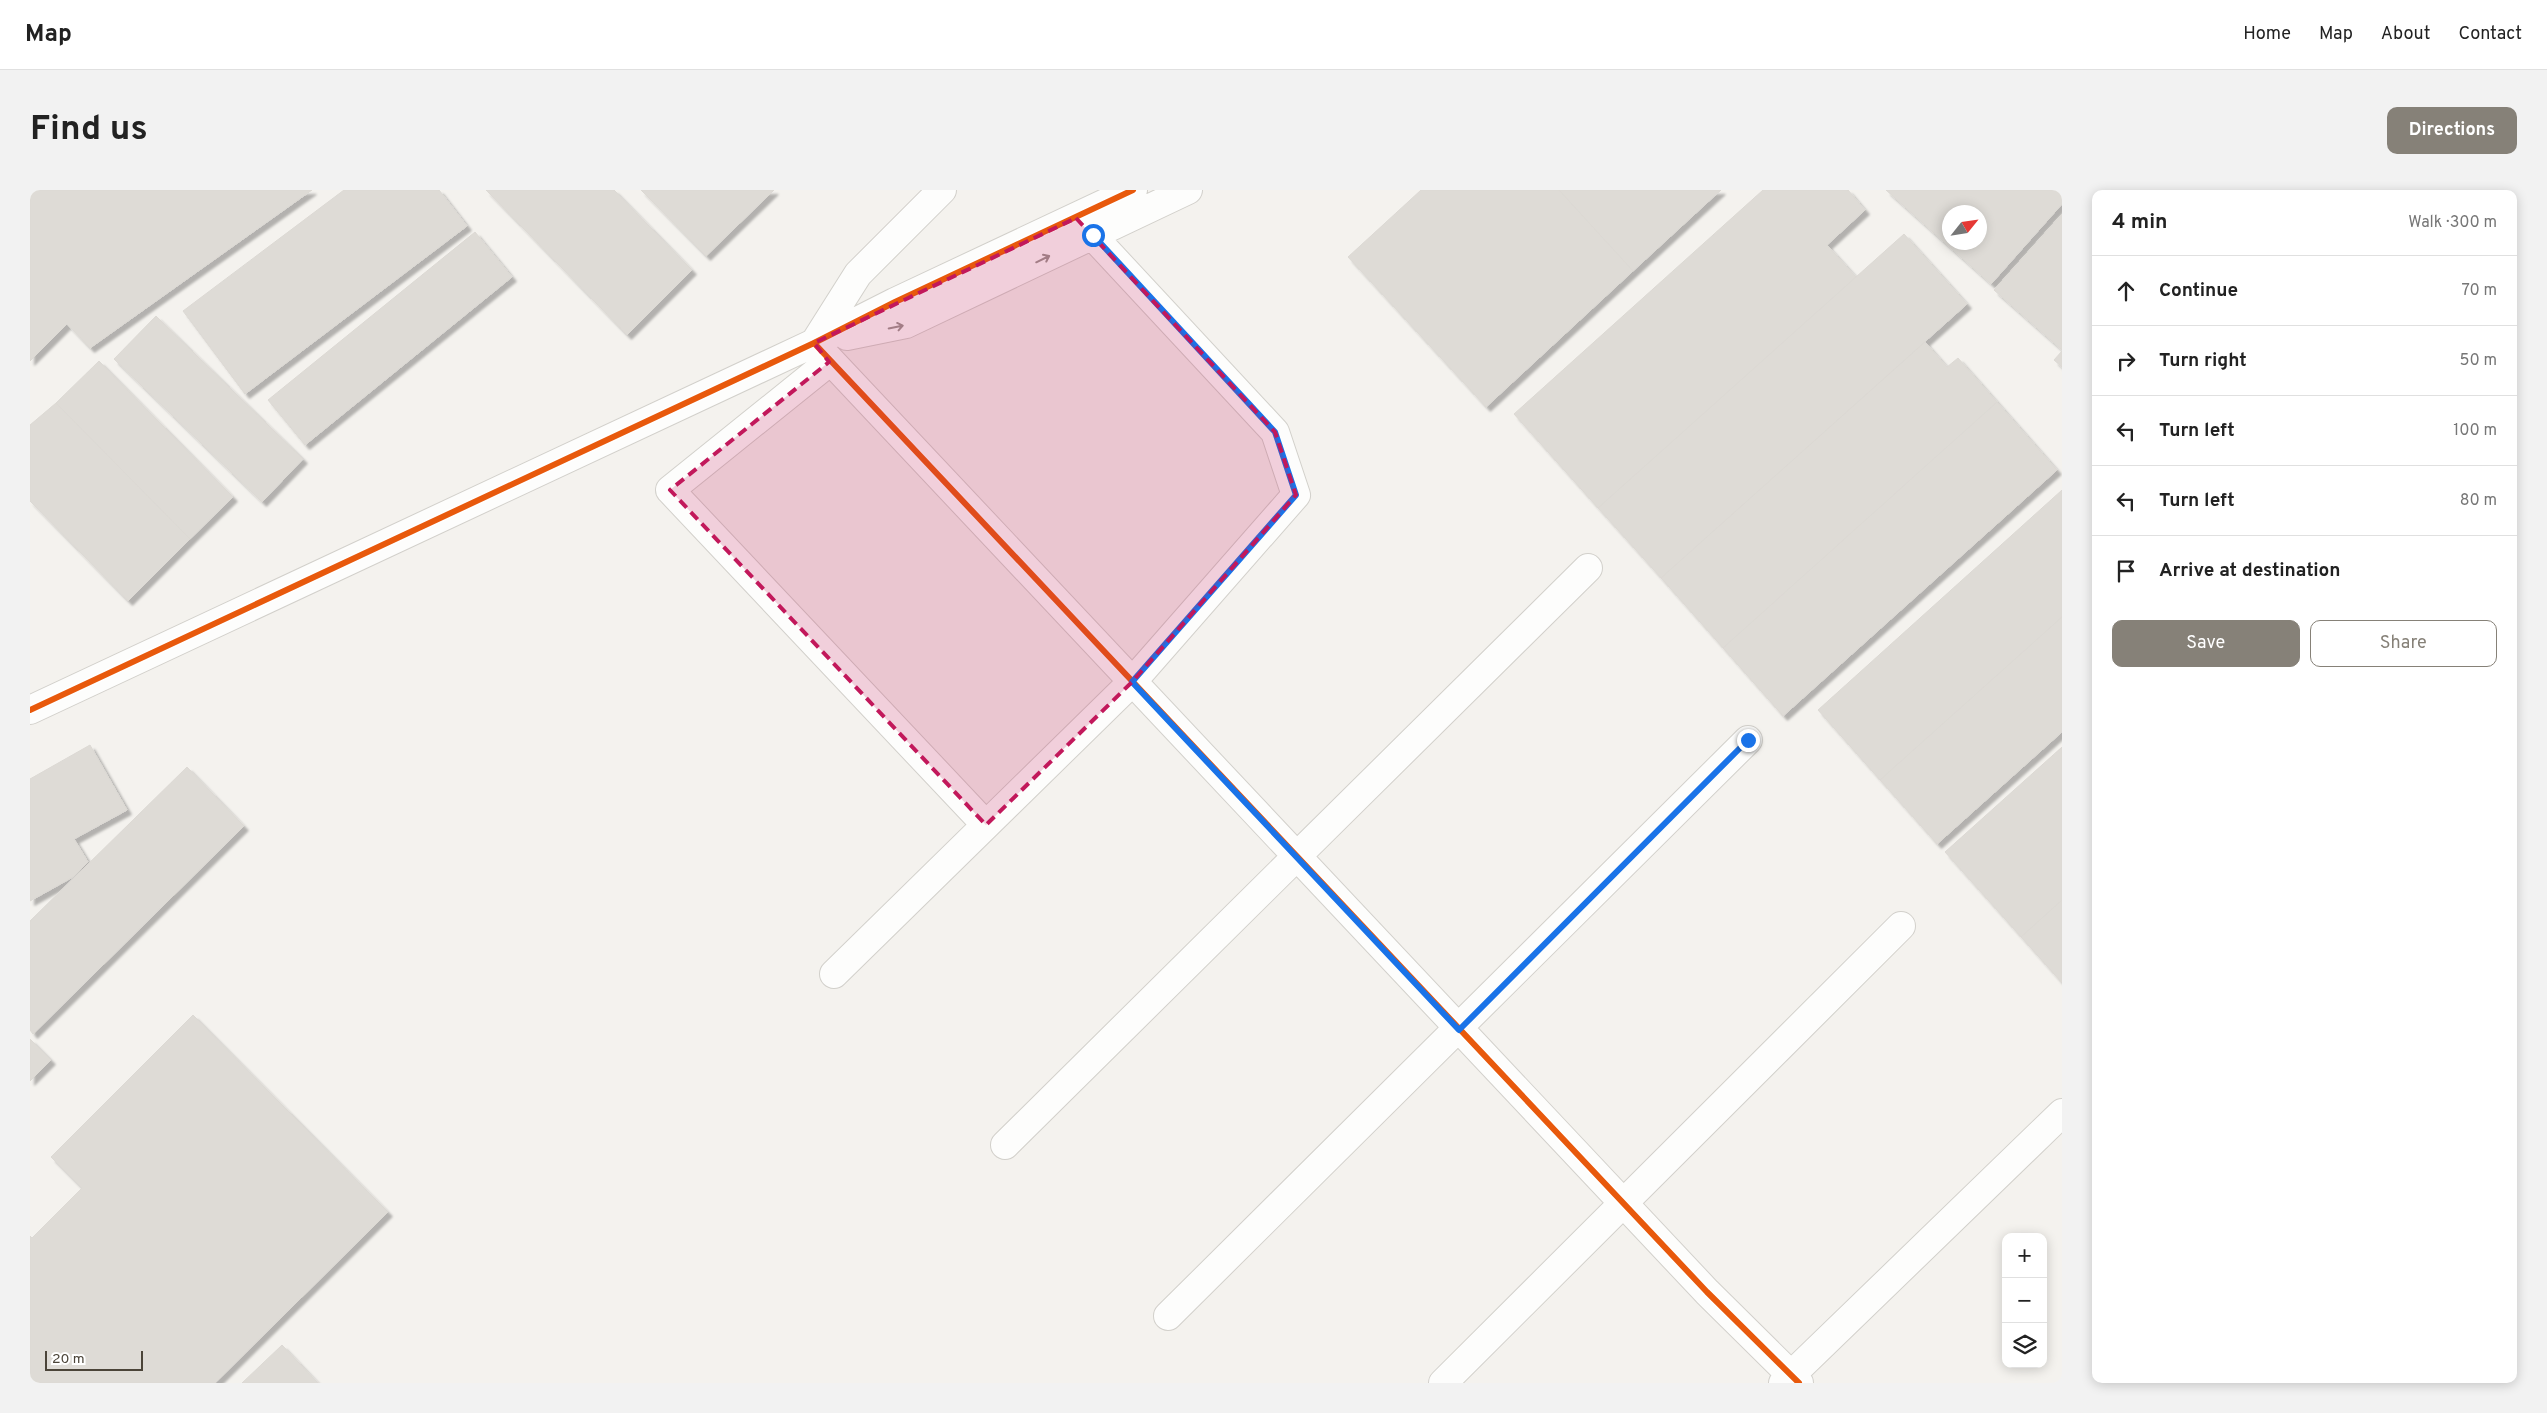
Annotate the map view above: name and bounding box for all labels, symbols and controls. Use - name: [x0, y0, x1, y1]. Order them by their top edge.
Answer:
- text: Map: [25, 20, 72, 50]
- text: Home: [2243, 23, 2291, 46]
- text: Map: [2319, 23, 2353, 46]
- text: About: [2381, 23, 2430, 46]
- text: Contact: [2458, 23, 2522, 46]
- button: Directions: [2387, 107, 2517, 154]
- text: Find us: [30, 108, 148, 152]
- north arrow: [1942, 205, 1987, 250]
- text: 4 min: [2112, 209, 2168, 236]
- text: Walk · 300 m: [2408, 213, 2497, 233]
- route start: [1082, 224, 1105, 247]
- one-way arrow: [1035, 254, 1050, 263]
- icon: ahead: [2112, 277, 2140, 305]
- text: Continue: [2159, 279, 2238, 303]
- text: 70 m: [2462, 281, 2497, 301]
- one-way arrow: [887, 321, 903, 331]
- icon: right: [2112, 347, 2140, 375]
- text: Turn right: [2159, 349, 2247, 373]
- text: 50 m: [2460, 351, 2497, 371]
- icon: left: [2112, 417, 2140, 445]
- text: Turn left: [2159, 419, 2235, 443]
- text: 100 m: [2453, 421, 2497, 441]
- icon: left: [2112, 487, 2140, 515]
- text: Turn left: [2159, 489, 2235, 513]
- text: 80 m: [2460, 491, 2497, 511]
- icon: arrive: [2112, 557, 2140, 585]
- text: Arrive at destination: [2159, 559, 2340, 583]
- button: Save: [2112, 620, 2300, 667]
- button: Share: [2310, 620, 2497, 667]
- route end: [1737, 729, 1760, 752]
- map controls: [2002, 1233, 2047, 1368]
- button: +: [2002, 1233, 2047, 1278]
- button: −: [2002, 1278, 2047, 1323]
- button: layers: [2002, 1323, 2047, 1368]
- scale bar: [45, 1348, 142, 1371]
- text: 20 m: [52, 1351, 85, 1368]

